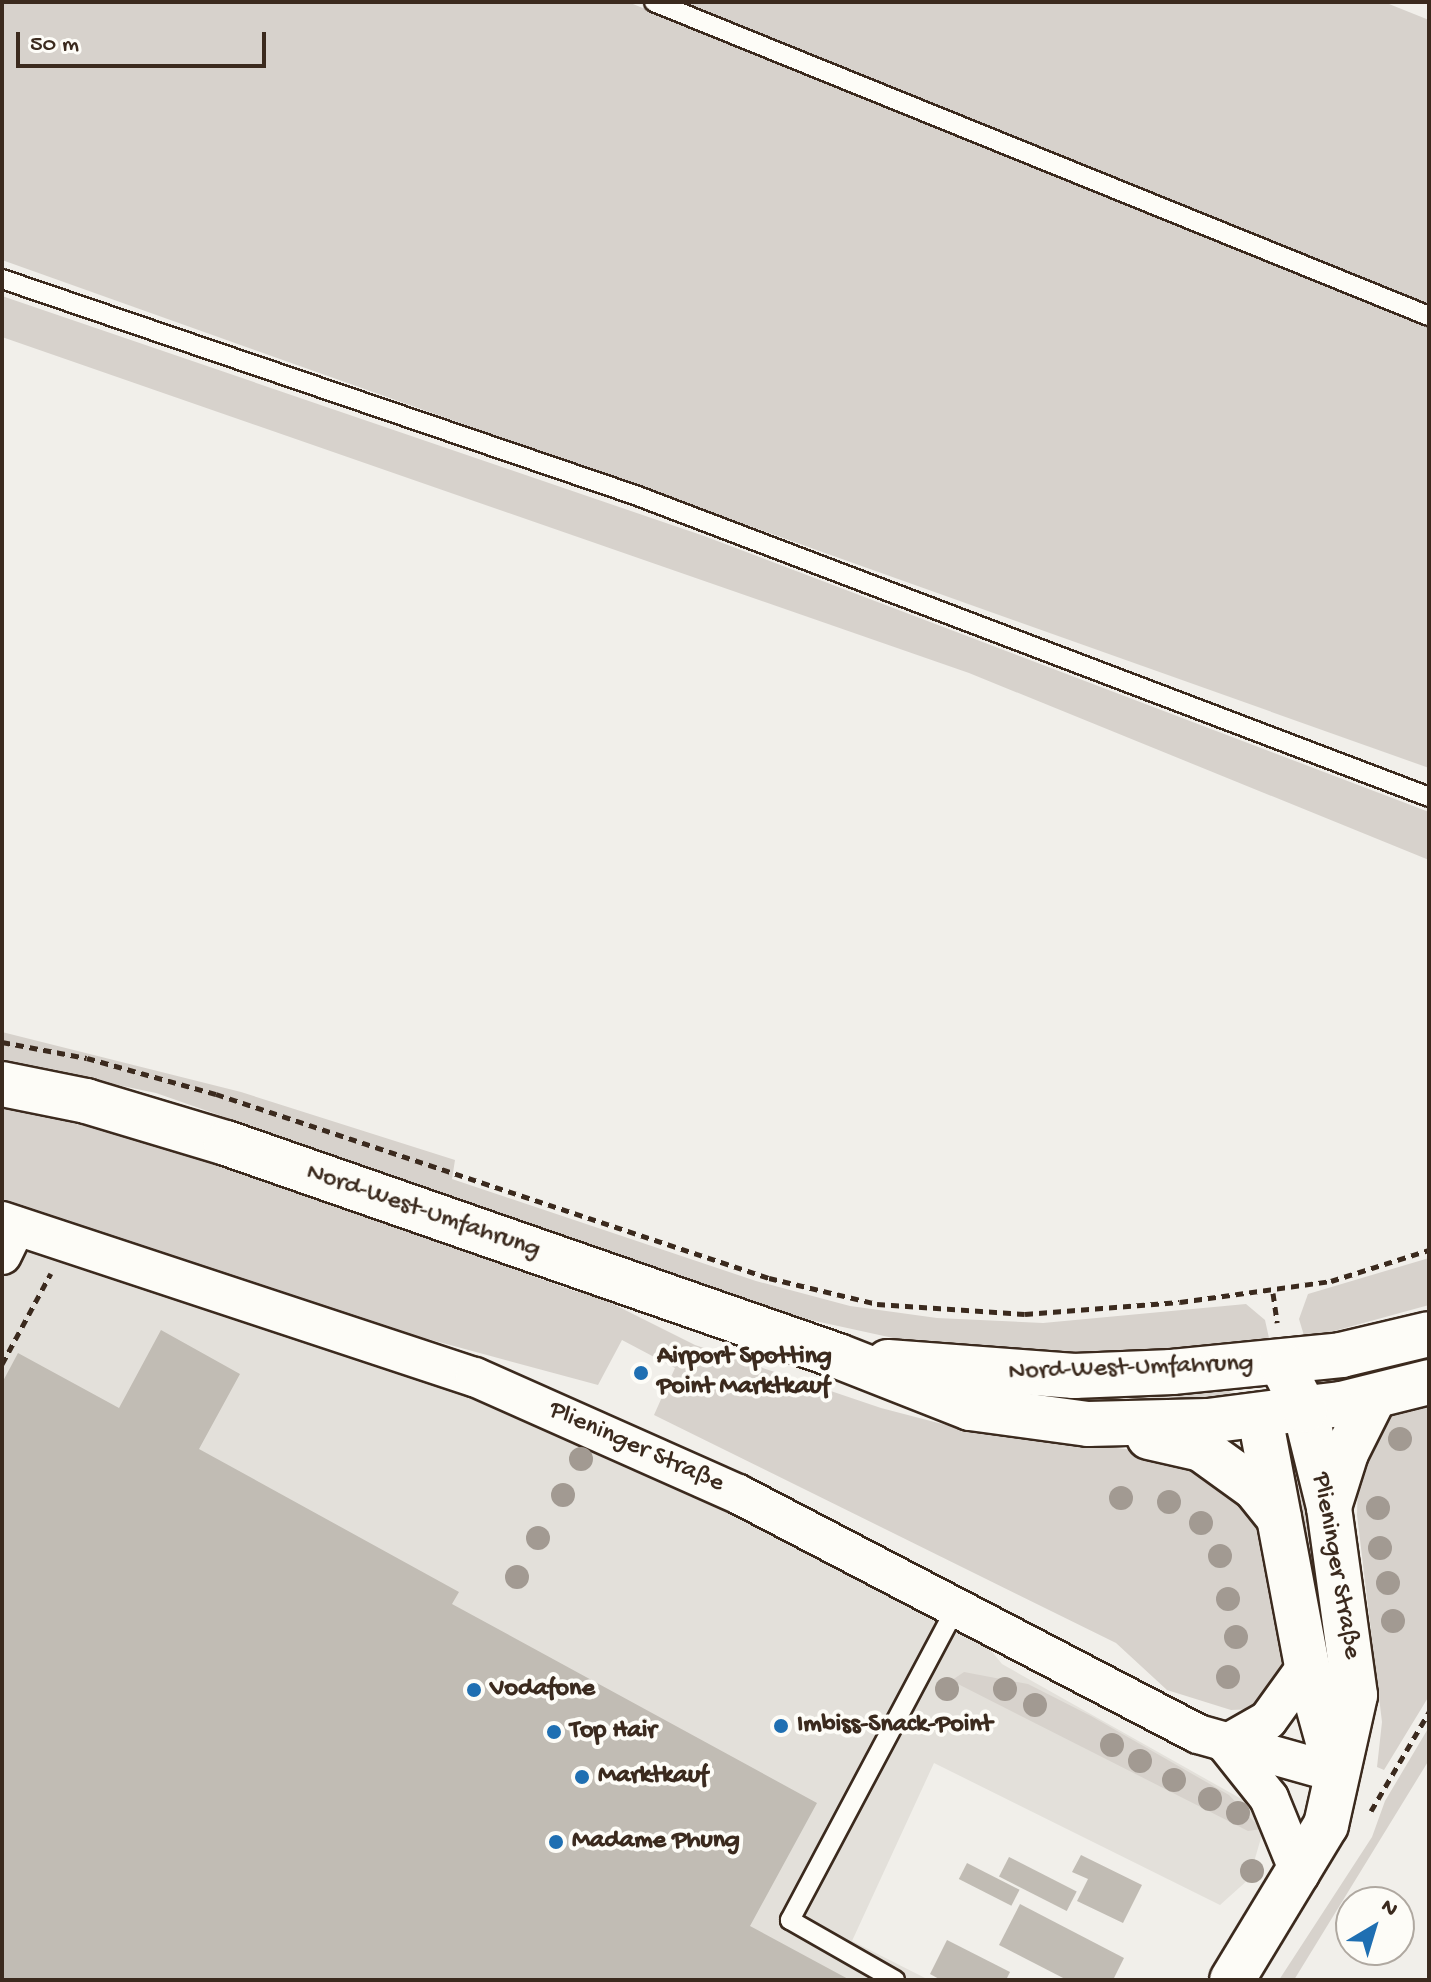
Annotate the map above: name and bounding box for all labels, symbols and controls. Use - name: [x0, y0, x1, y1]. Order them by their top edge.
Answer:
- scale bar: [20, 16, 270, 66]
- text: 50 m: [30, 31, 79, 60]
- street label: Nord-West-Umfahrung: [302, 1157, 544, 1267]
- place label: Airport Spotting Point Marktkauf: [657, 1342, 832, 1404]
- street label: Nord-West-Umfahrung: [1008, 1349, 1254, 1389]
- marker: Airport Spotting Point Marktkauf: [632, 1364, 650, 1382]
- street label: Plieninger Straße: [544, 1395, 728, 1501]
- street label: Plieninger Straße: [1303, 1470, 1367, 1662]
- place label: Vodafone: [490, 1674, 595, 1706]
- marker: Vodafone: [465, 1681, 483, 1699]
- place label: Imbiss-Snack-Point: [797, 1710, 992, 1742]
- place label: Top Hair: [570, 1716, 657, 1748]
- marker: Imbiss-Snack-Point: [772, 1717, 790, 1735]
- marker: Top Hair: [545, 1723, 563, 1741]
- place label: Marktkauf: [598, 1761, 708, 1793]
- marker: Marktkauf: [573, 1768, 591, 1786]
- place label: Madame Phung: [572, 1826, 740, 1858]
- marker: Madame Phung: [547, 1833, 565, 1851]
- north arrow: [1335, 1886, 1415, 1966]
- text: N: [1375, 1894, 1402, 1923]

